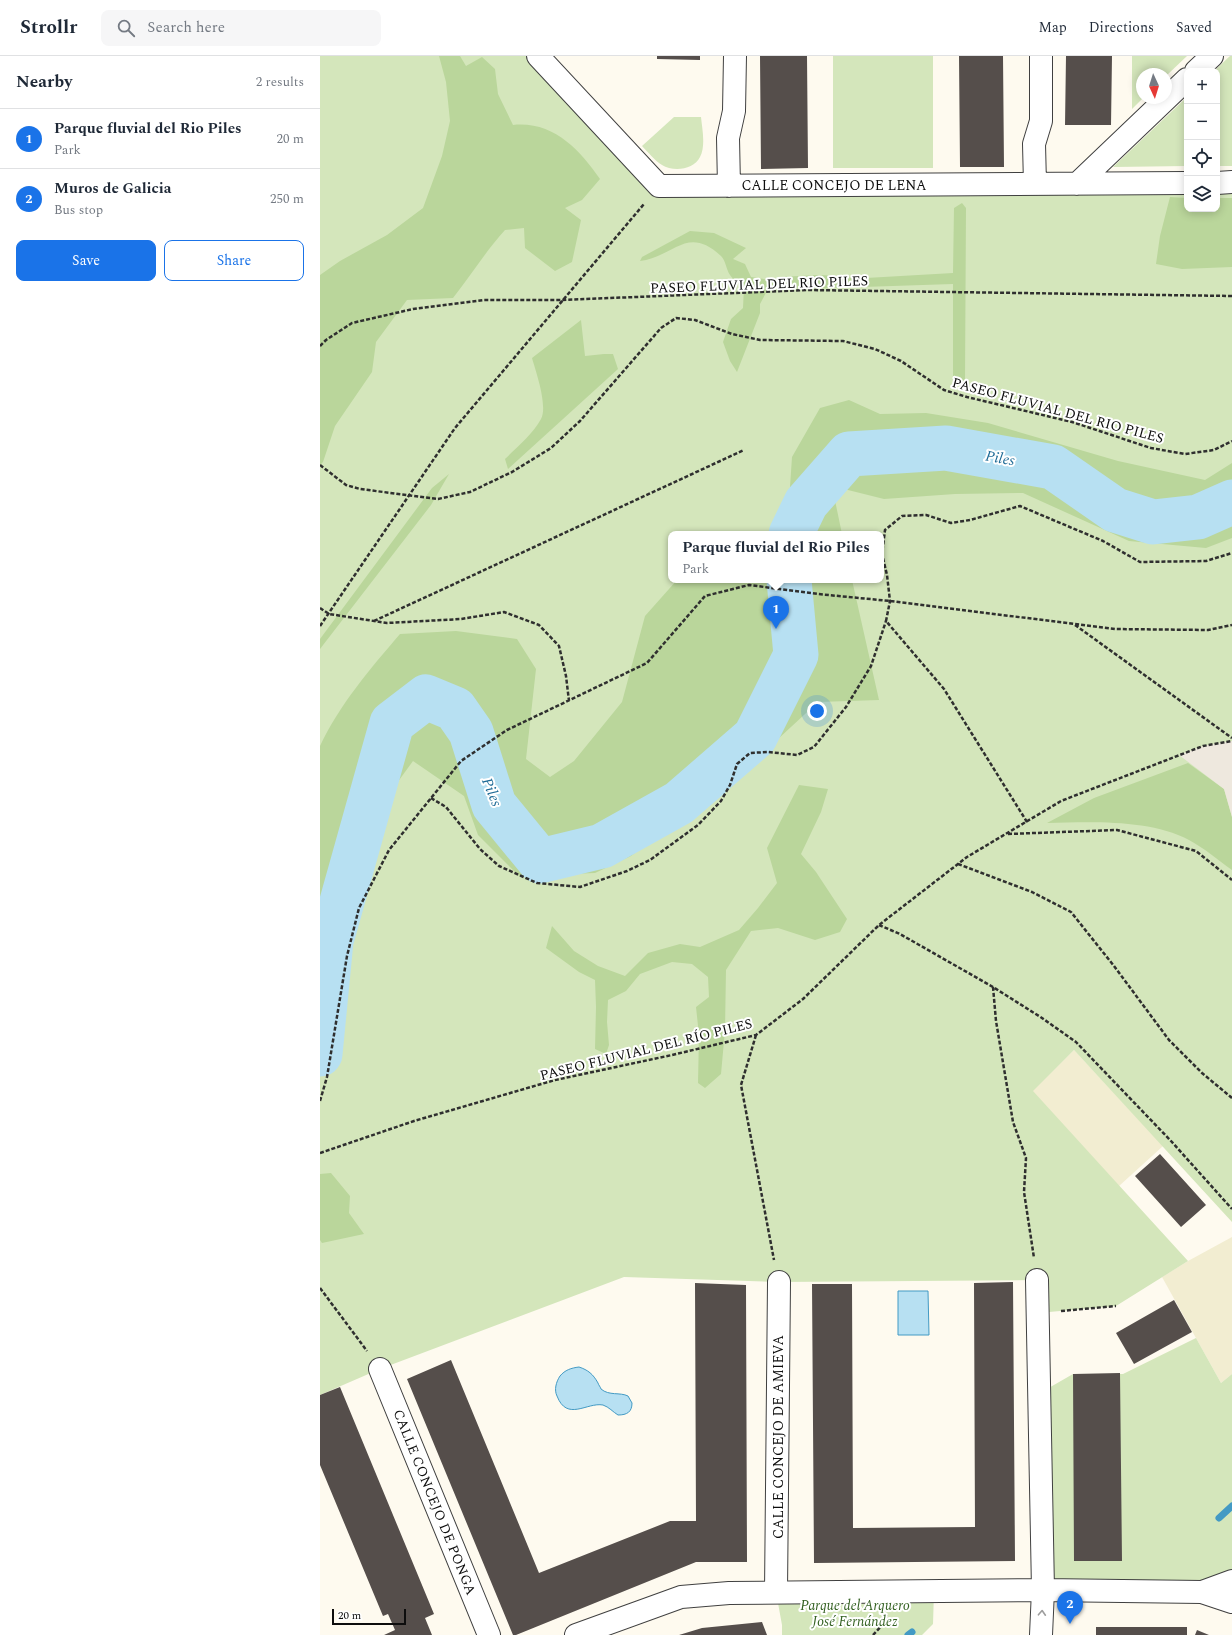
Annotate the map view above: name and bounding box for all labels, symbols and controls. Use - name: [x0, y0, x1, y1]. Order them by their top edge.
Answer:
- search box: [101, 10, 381, 46]
- text: Strollr: [20, 13, 77, 42]
- text: Search here: [147, 16, 225, 39]
- icon: search: [115, 17, 137, 39]
- text: Map: [1039, 17, 1067, 38]
- text: Directions: [1089, 17, 1154, 38]
- text: Saved: [1176, 17, 1212, 38]
- north arrow: [1136, 68, 1172, 104]
- map controls: [1184, 68, 1220, 212]
- button: +: [1184, 68, 1220, 104]
- text: Nearby: [16, 69, 72, 95]
- text: 2 results: [256, 72, 304, 92]
- button: −: [1184, 104, 1220, 140]
- text: Parque fluvial del Rio Piles: [54, 117, 242, 140]
- text: 1: [25, 129, 33, 149]
- text: 20 m: [277, 129, 304, 149]
- text: Park: [54, 140, 81, 160]
- button: locate: [1184, 140, 1220, 176]
- street label: CALLE CONCEJO DE LENA: [741, 175, 927, 196]
- button: layers: [1184, 176, 1220, 212]
- text: Muros de Galicia: [54, 177, 172, 200]
- text: 2: [25, 189, 33, 209]
- text: 250 m: [270, 189, 304, 209]
- text: Bus stop: [54, 200, 103, 220]
- button: Save: [16, 240, 156, 281]
- button: Share: [164, 240, 304, 281]
- street label: PASEO FLUVIAL DEL RIO PILES: [650, 270, 868, 299]
- street label: PASEO FLUVIAL DEL RIO PILES: [950, 372, 1166, 449]
- water label: Piles: [983, 445, 1017, 472]
- popup: [668, 531, 884, 583]
- text: Parque fluvial del Rio Piles: [682, 536, 870, 559]
- text: Park: [682, 559, 709, 579]
- pin: 1: [763, 596, 789, 629]
- your location: [807, 701, 827, 721]
- water label: Piles: [475, 774, 508, 811]
- street label: PASEO FLUVIAL DEL RÍO PILES: [538, 1013, 755, 1086]
- street label: CALLE CONCEJO DE AMIEVA: [768, 1334, 789, 1539]
- street label: CALLE CONCEJO DE PONGA: [388, 1406, 482, 1599]
- pin: 2: [1057, 1591, 1083, 1624]
- park label: Parque del Arquero José Fernández: [800, 1595, 910, 1632]
- scale bar: [332, 1607, 406, 1626]
- text: 20 m: [338, 1607, 361, 1624]
- one-way arrow: [1038, 1610, 1046, 1616]

